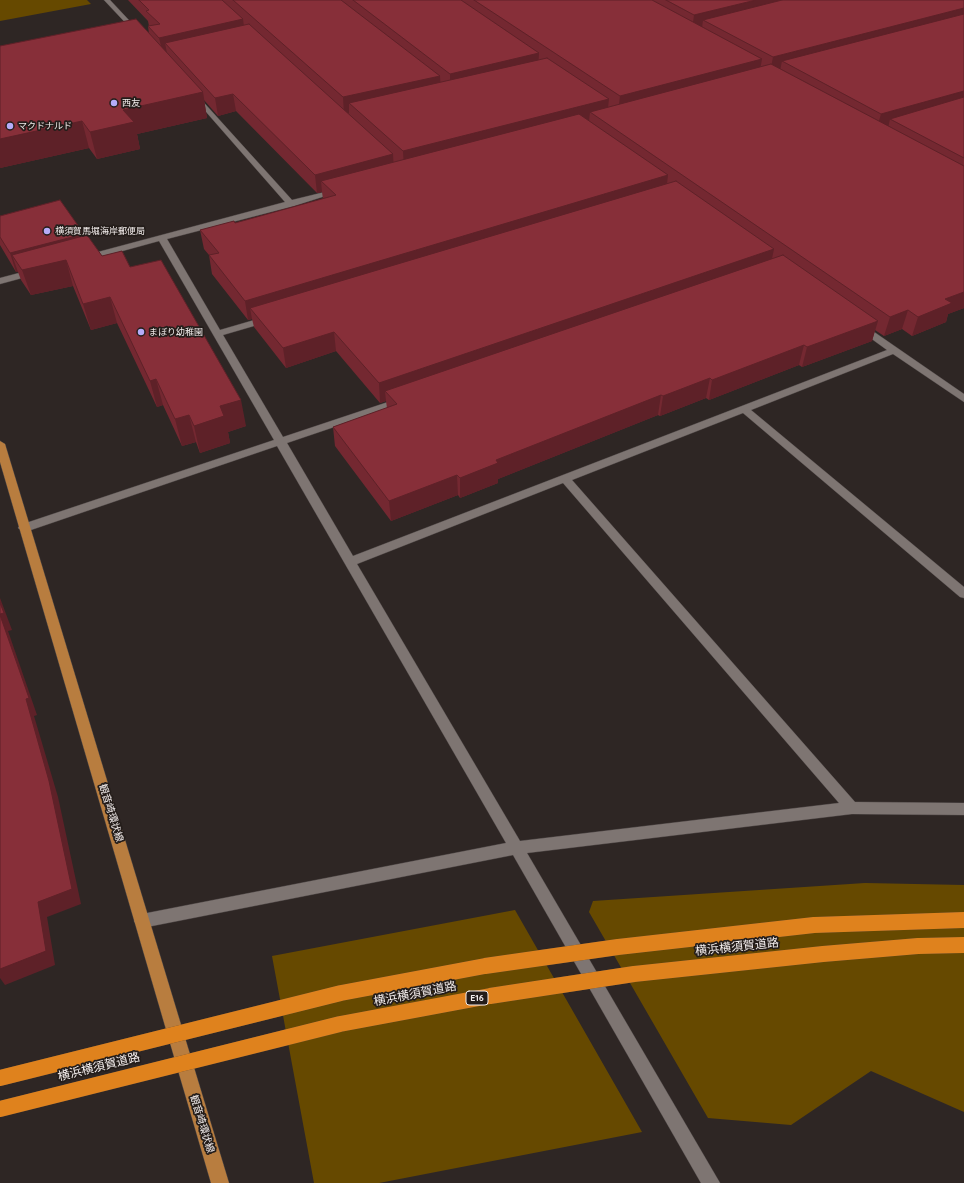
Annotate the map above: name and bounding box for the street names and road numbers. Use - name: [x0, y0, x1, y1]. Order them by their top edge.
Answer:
- street label: 観音崎環状線: [96, 783, 126, 843]
- street label: 横浜横須賀道路: [694, 935, 780, 959]
- street label: 横浜横須賀道路: [372, 979, 458, 1009]
- road number: E16: [466, 991, 488, 1005]
- street label: 横浜横須賀道路: [57, 1050, 141, 1084]
- street label: 観音崎環状線: [187, 1094, 217, 1154]

